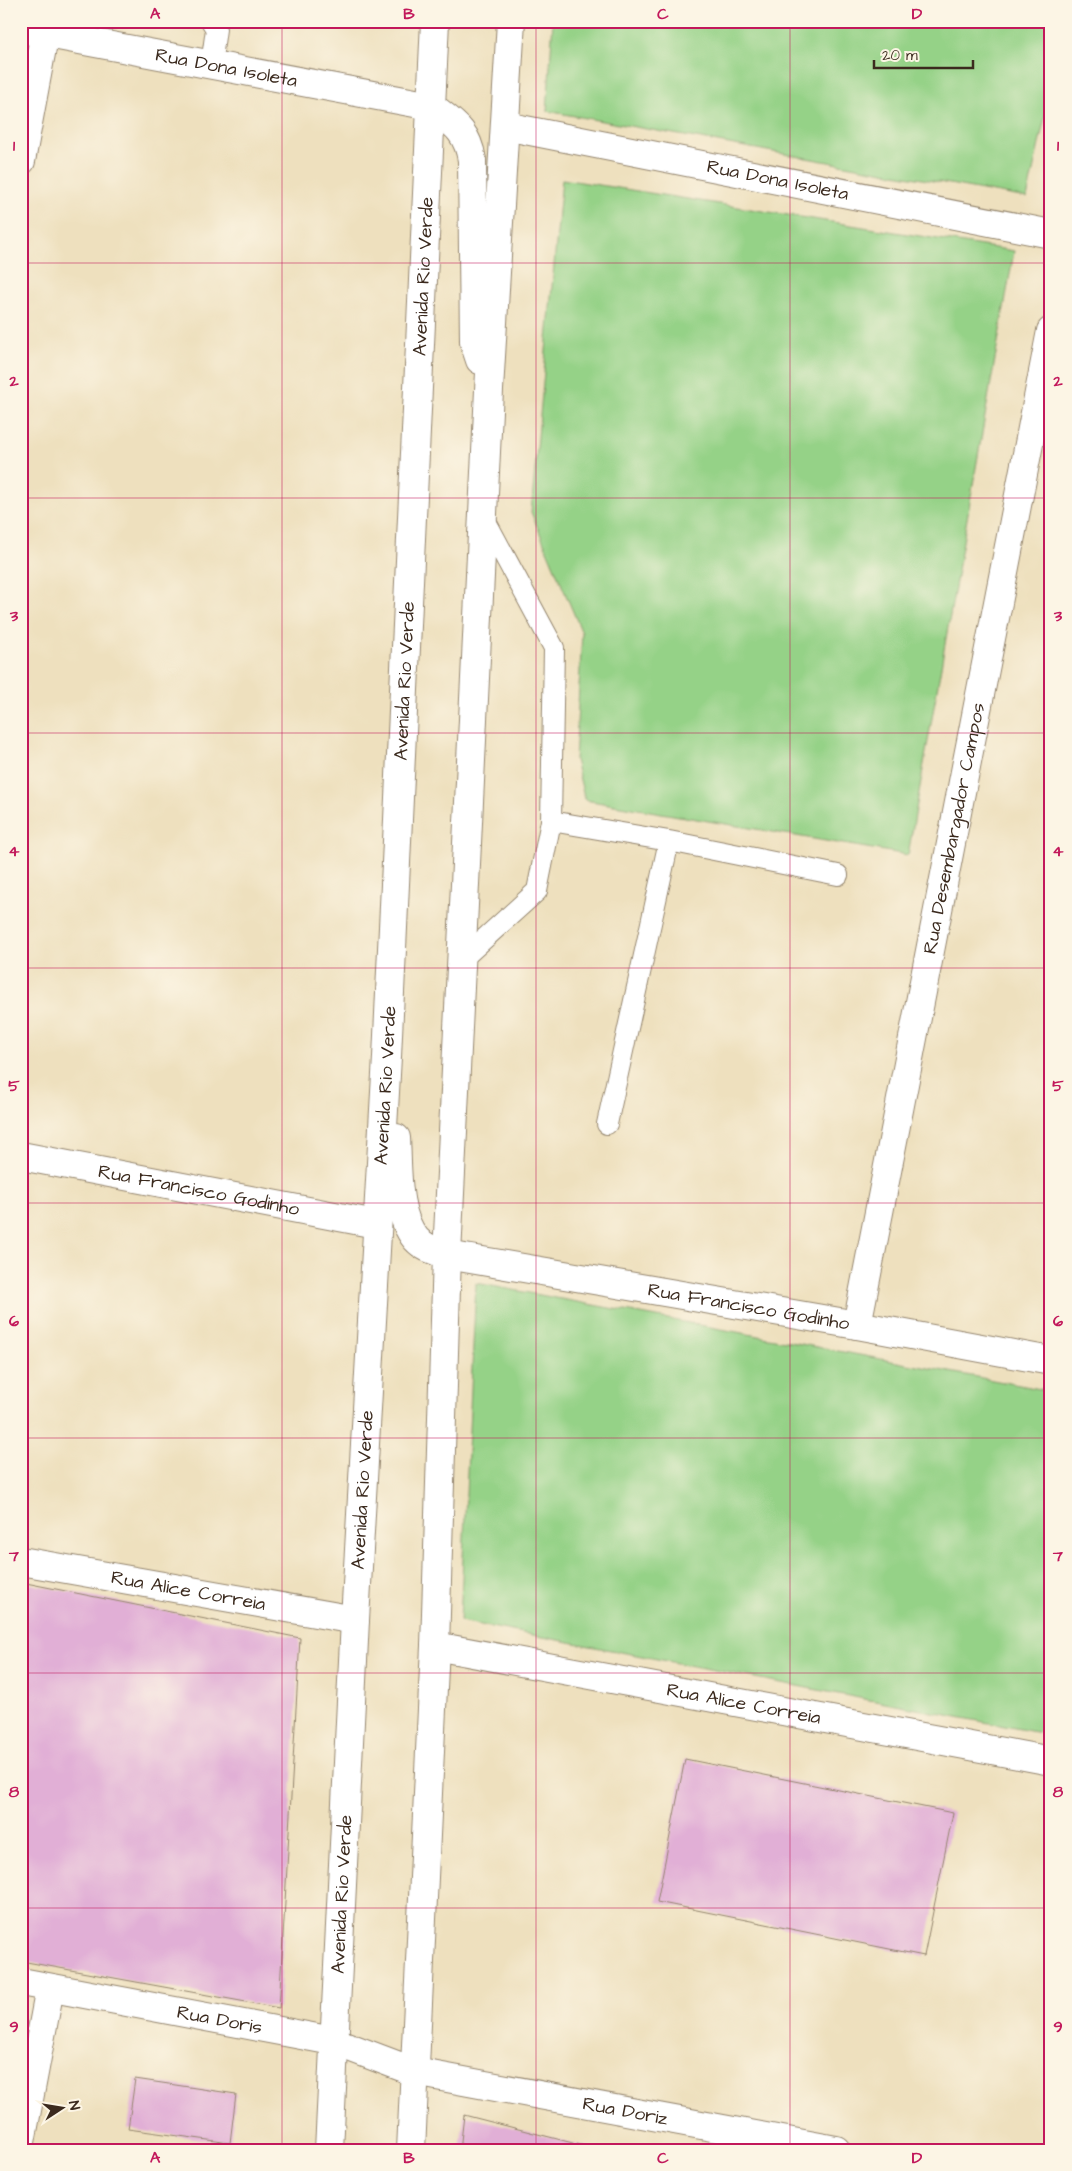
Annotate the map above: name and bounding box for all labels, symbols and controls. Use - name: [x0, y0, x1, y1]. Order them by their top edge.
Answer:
- text: A: [150, 3, 161, 25]
- text: B: [403, 3, 415, 25]
- text: C: [657, 3, 669, 25]
- text: D: [912, 3, 923, 25]
- scale bar: [874, 38, 973, 70]
- street label: Rua Dona Isoleta: [153, 41, 300, 94]
- text: 20 m: [882, 45, 918, 66]
- text: 1: [13, 135, 16, 157]
- text: 1: [1057, 135, 1060, 157]
- street label: Rua Dona Isoleta: [704, 153, 851, 207]
- street label: Avenida Rio Verde: [406, 196, 440, 357]
- text: 2: [8, 370, 19, 392]
- text: 2: [1052, 370, 1063, 392]
- street label: Avenida Rio Verde: [387, 601, 422, 761]
- text: 3: [9, 605, 19, 627]
- text: 3: [1053, 605, 1063, 627]
- street label: Rua Desembargador Campos: [916, 701, 992, 956]
- text: 4: [9, 840, 20, 862]
- text: 4: [1053, 840, 1064, 862]
- street label: Avenida Rio Verde: [367, 1005, 403, 1166]
- text: 5: [8, 1075, 20, 1097]
- text: 5: [1052, 1075, 1064, 1097]
- street label: Rua Francisco Godinho: [96, 1158, 302, 1223]
- street label: Rua Francisco Godinho: [646, 1276, 852, 1337]
- text: 6: [9, 1310, 19, 1332]
- text: 6: [1053, 1310, 1063, 1332]
- street label: Avenida Rio Verde: [344, 1410, 380, 1570]
- text: 7: [8, 1545, 19, 1567]
- text: 7: [1052, 1545, 1063, 1567]
- street label: Rua Alice Correia: [109, 1564, 268, 1618]
- street label: Rua Alice Correia: [664, 1676, 823, 1731]
- text: 8: [9, 1781, 20, 1803]
- text: 8: [1053, 1781, 1064, 1803]
- street label: Avenida Rio Verde: [324, 1814, 359, 1974]
- street label: Rua Doris: [175, 1998, 264, 2041]
- text: 9: [9, 2016, 19, 2038]
- text: 9: [1053, 2016, 1063, 2038]
- north arrow: [38, 2084, 88, 2134]
- street label: Rua Doriz: [580, 2090, 671, 2132]
- text: N: [63, 2099, 84, 2112]
- text: A: [150, 2147, 161, 2169]
- text: B: [403, 2147, 415, 2169]
- text: C: [657, 2147, 669, 2169]
- text: D: [912, 2147, 923, 2169]

